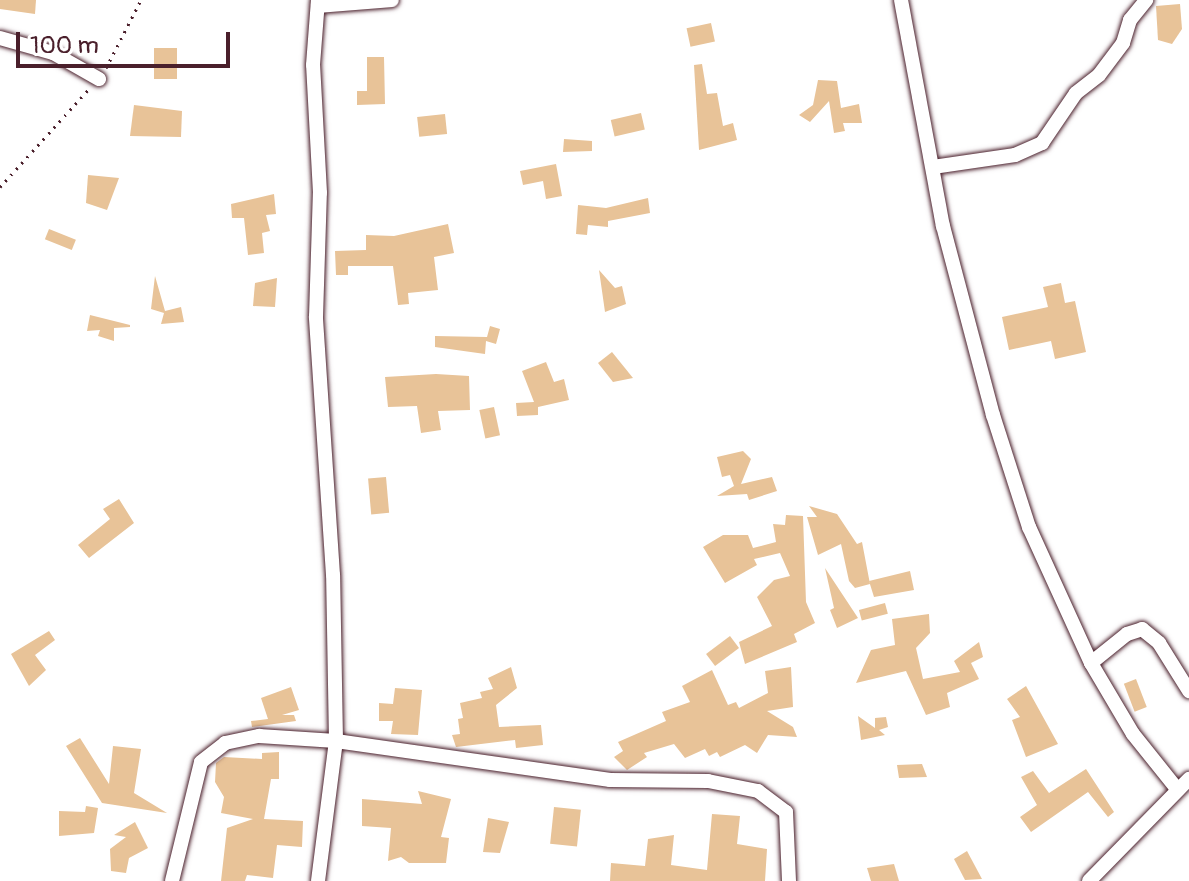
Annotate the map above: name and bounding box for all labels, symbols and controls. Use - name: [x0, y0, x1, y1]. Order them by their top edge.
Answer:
- scale bar: [20, 16, 234, 66]
- text: 100 m: [30, 31, 99, 60]

